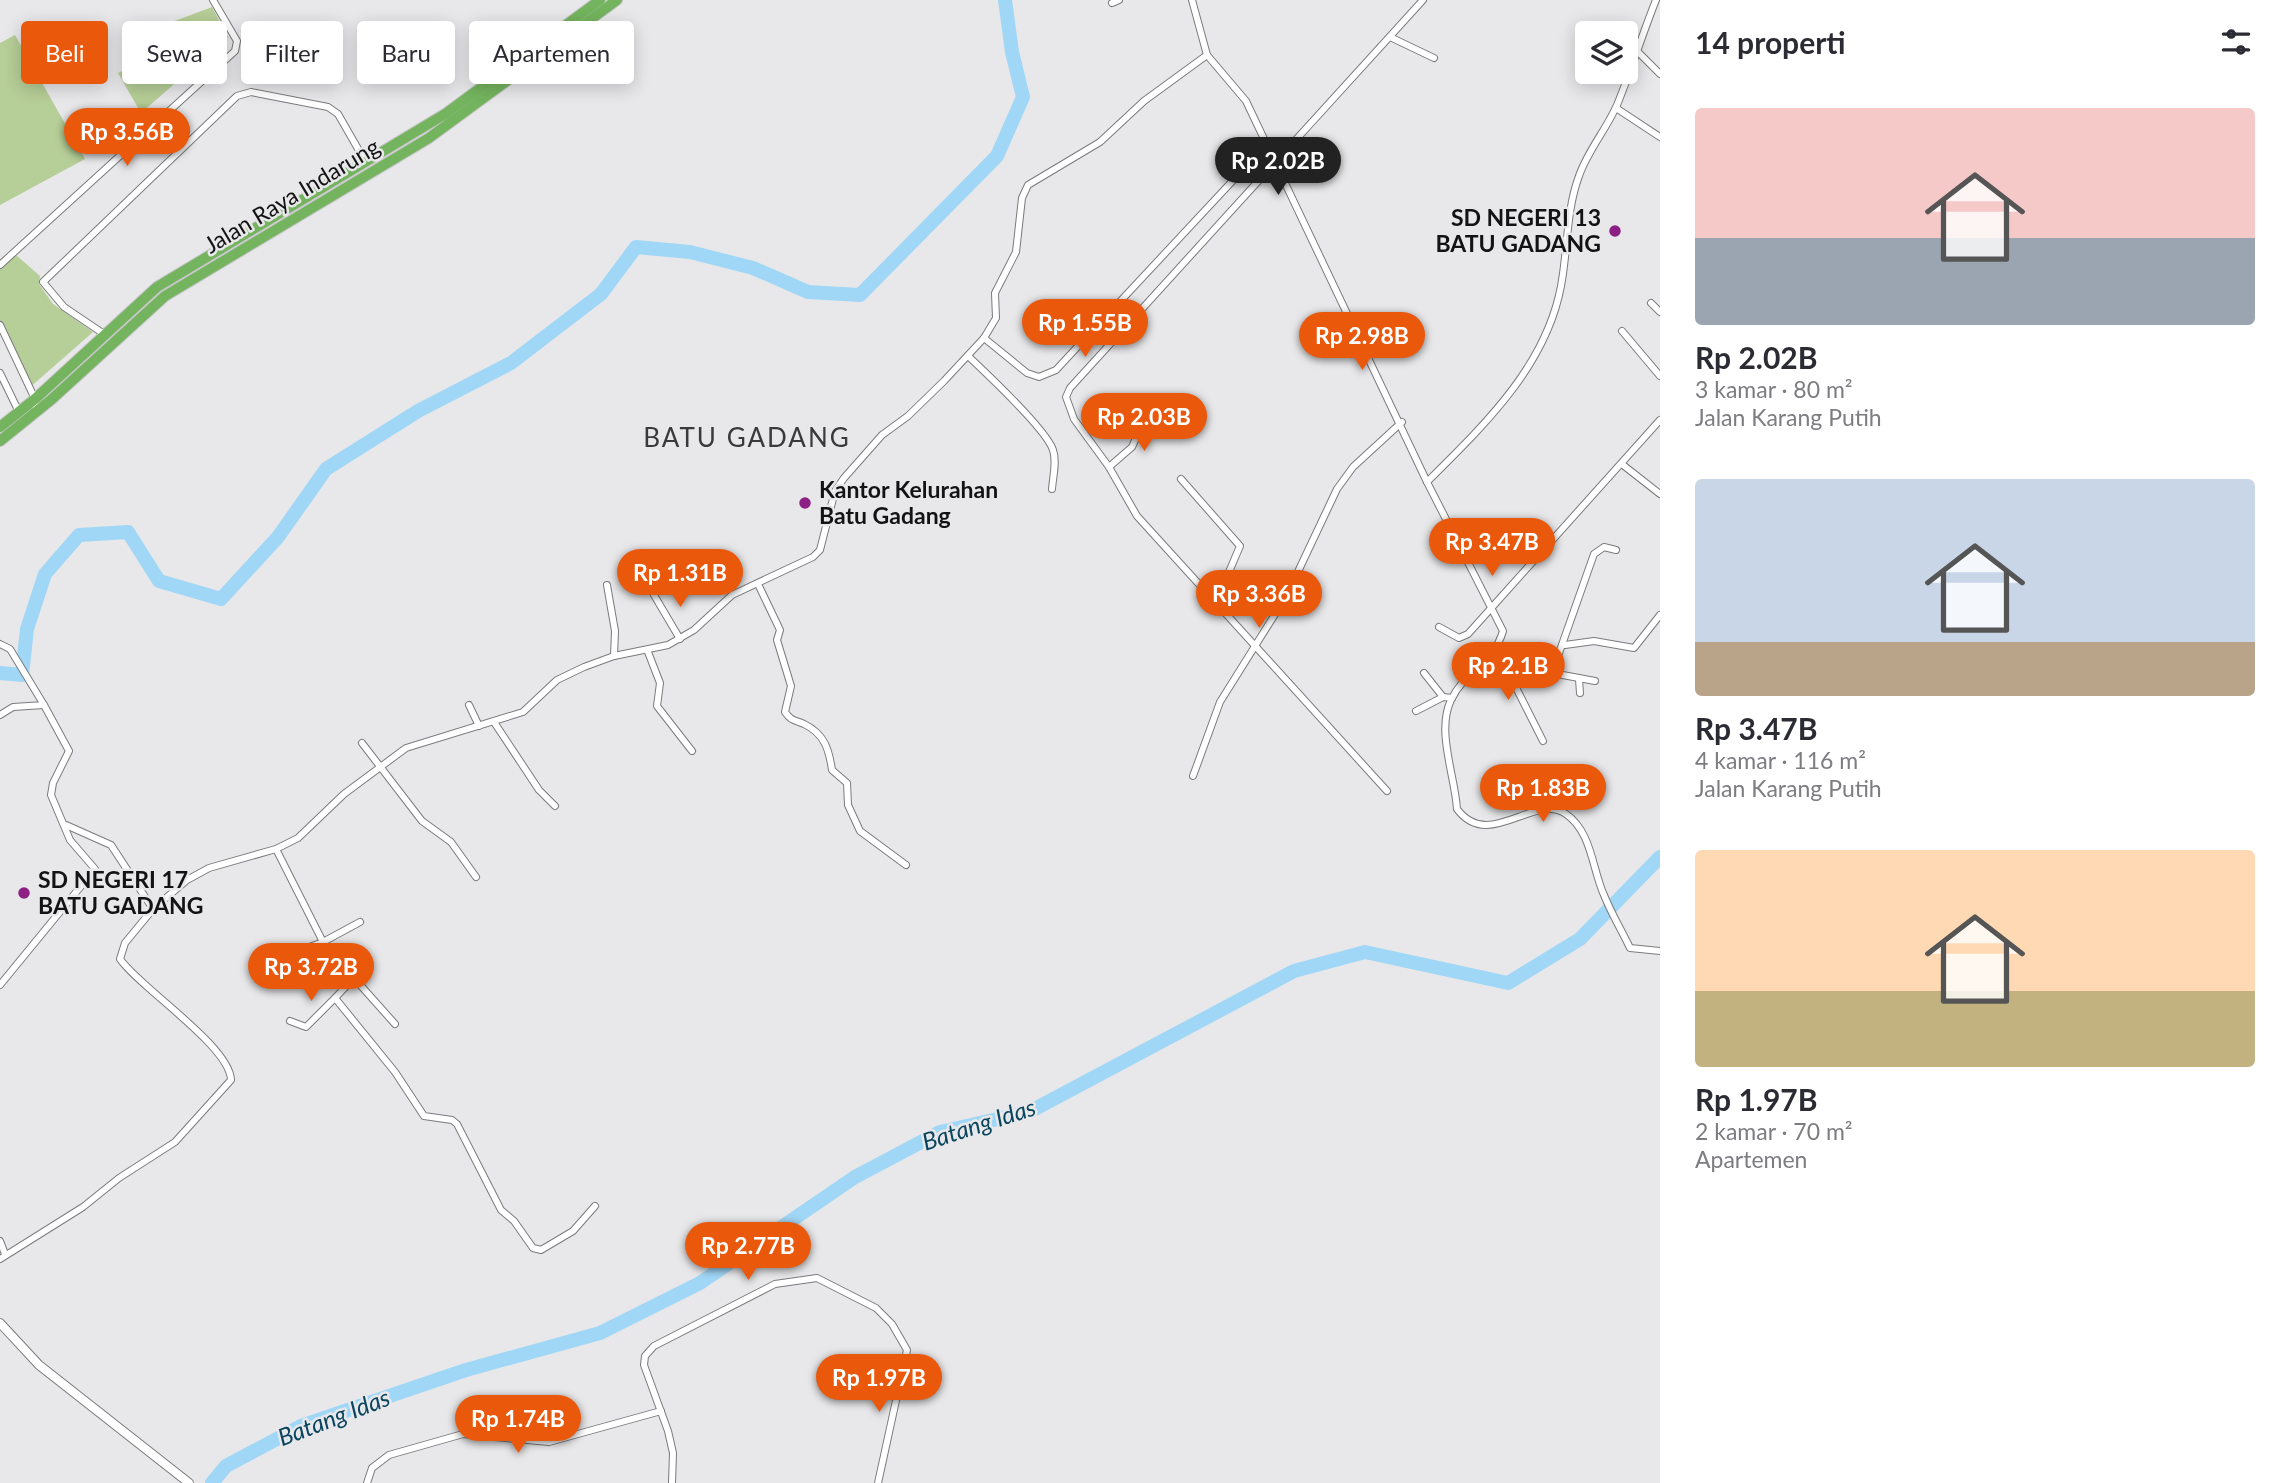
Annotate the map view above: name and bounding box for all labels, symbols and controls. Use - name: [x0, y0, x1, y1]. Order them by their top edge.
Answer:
- chip: Beli: [21, 21, 108, 84]
- chip: Sewa: [122, 21, 227, 84]
- chip: Filter: [241, 21, 343, 84]
- chip: Baru: [357, 21, 455, 84]
- chip: Apartemen: [469, 21, 634, 84]
- map controls: [1575, 21, 1638, 84]
- button: layers: [1575, 21, 1638, 84]
- icon: filters: [2217, 23, 2255, 61]
- text: 14 properti: [1695, 24, 1846, 60]
- pin: Rp 3.56B: [55, 108, 199, 168]
- text: Rp 3.56B: [80, 117, 174, 145]
- street label: Jalan Raya Indarung: [199, 132, 384, 259]
- pin: Rp 2.02B: [1206, 138, 1350, 197]
- text: Rp 2.02B: [1231, 146, 1325, 174]
- icon: home: [1912, 154, 2038, 280]
- place label: SD NEGERI 13 BATU GADANG: [1435, 203, 1601, 257]
- marker: SD NEGERI 13 BATU GADANG: [1607, 223, 1623, 239]
- pin: Rp 1.55B: [1013, 300, 1157, 359]
- text: Rp 1.55B: [1038, 308, 1132, 336]
- pin: Rp 2.98B: [1290, 312, 1434, 372]
- text: Rp 2.98B: [1315, 321, 1409, 349]
- text: Rp 2.02B: [1695, 339, 1818, 375]
- text: 3 kamar · 80 m²: [1695, 375, 1853, 403]
- pin: Rp 2.03B: [1072, 393, 1216, 453]
- text: Rp 2.03B: [1097, 402, 1191, 430]
- text: Jalan Karang Putih: [1695, 403, 1882, 431]
- district label: BATU GADANG: [643, 421, 851, 453]
- place label: Kantor Kelurahan Batu Gadang: [819, 475, 998, 529]
- marker: Kantor Kelurahan Batu Gadang: [797, 495, 813, 511]
- pin: Rp 3.47B: [1420, 518, 1564, 578]
- icon: home: [1912, 525, 2038, 651]
- text: Rp 3.47B: [1445, 527, 1539, 555]
- pin: Rp 1.31B: [608, 550, 752, 609]
- text: Rp 1.31B: [633, 558, 727, 586]
- pin: Rp 3.36B: [1187, 570, 1331, 630]
- text: Rp 3.36B: [1212, 579, 1306, 607]
- pin: Rp 2.1B: [1443, 642, 1573, 702]
- text: Rp 2.1B: [1468, 651, 1548, 679]
- text: Rp 3.47B: [1695, 710, 1818, 746]
- text: 4 kamar · 116 m²: [1695, 746, 1866, 774]
- pin: Rp 1.83B: [1471, 764, 1615, 824]
- text: Rp 1.83B: [1496, 773, 1590, 801]
- text: Jalan Karang Putih: [1695, 774, 1882, 802]
- place label: SD NEGERI 17 BATU GADANG: [38, 865, 204, 919]
- marker: SD NEGERI 17 BATU GADANG: [16, 885, 32, 901]
- icon: home: [1912, 896, 2038, 1022]
- pin: Rp 3.72B: [239, 944, 383, 1003]
- text: Rp 3.72B: [264, 952, 358, 980]
- text: Rp 1.97B: [1695, 1081, 1818, 1117]
- water label: Batang Idas: [918, 1091, 1039, 1156]
- text: 2 kamar · 70 m²: [1695, 1117, 1853, 1145]
- text: Apartemen: [1695, 1145, 1807, 1173]
- pin: Rp 2.77B: [676, 1222, 820, 1282]
- text: Rp 2.77B: [701, 1231, 795, 1259]
- pin: Rp 1.97B: [807, 1354, 951, 1414]
- text: Rp 1.97B: [832, 1363, 926, 1391]
- water label: Batang Idas: [273, 1382, 394, 1451]
- pin: Rp 1.74B: [446, 1396, 590, 1455]
- text: Rp 1.74B: [471, 1404, 565, 1432]

